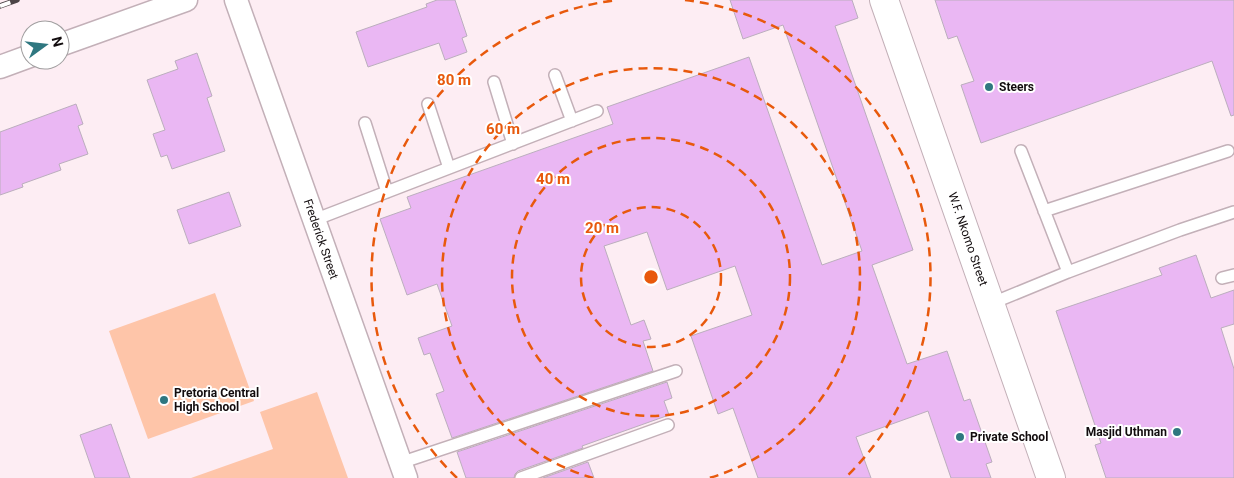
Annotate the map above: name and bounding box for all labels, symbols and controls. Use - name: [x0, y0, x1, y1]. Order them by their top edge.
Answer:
- north arrow: [20, 20, 70, 70]
- text: N: [49, 35, 67, 48]
- text: 80 m: [437, 71, 471, 89]
- place label: Steers: [999, 80, 1034, 94]
- marker: Steers: [983, 81, 995, 93]
- text: 60 m: [486, 120, 520, 138]
- text: 40 m: [536, 170, 570, 188]
- street label: W.F. Nkomo Street: [945, 190, 991, 288]
- street label: Frederick Street: [301, 197, 341, 281]
- text: 20 m: [585, 219, 619, 237]
- centre of rings: [642, 268, 660, 286]
- place label: Pretoria Central High School: [174, 386, 259, 414]
- marker: Pretoria Central High School: [158, 394, 170, 406]
- place label: Masjid Uthman: [1086, 425, 1167, 439]
- marker: Masjid Uthman: [1171, 426, 1183, 438]
- place label: Private School: [970, 430, 1048, 444]
- marker: Private School: [954, 431, 966, 443]

